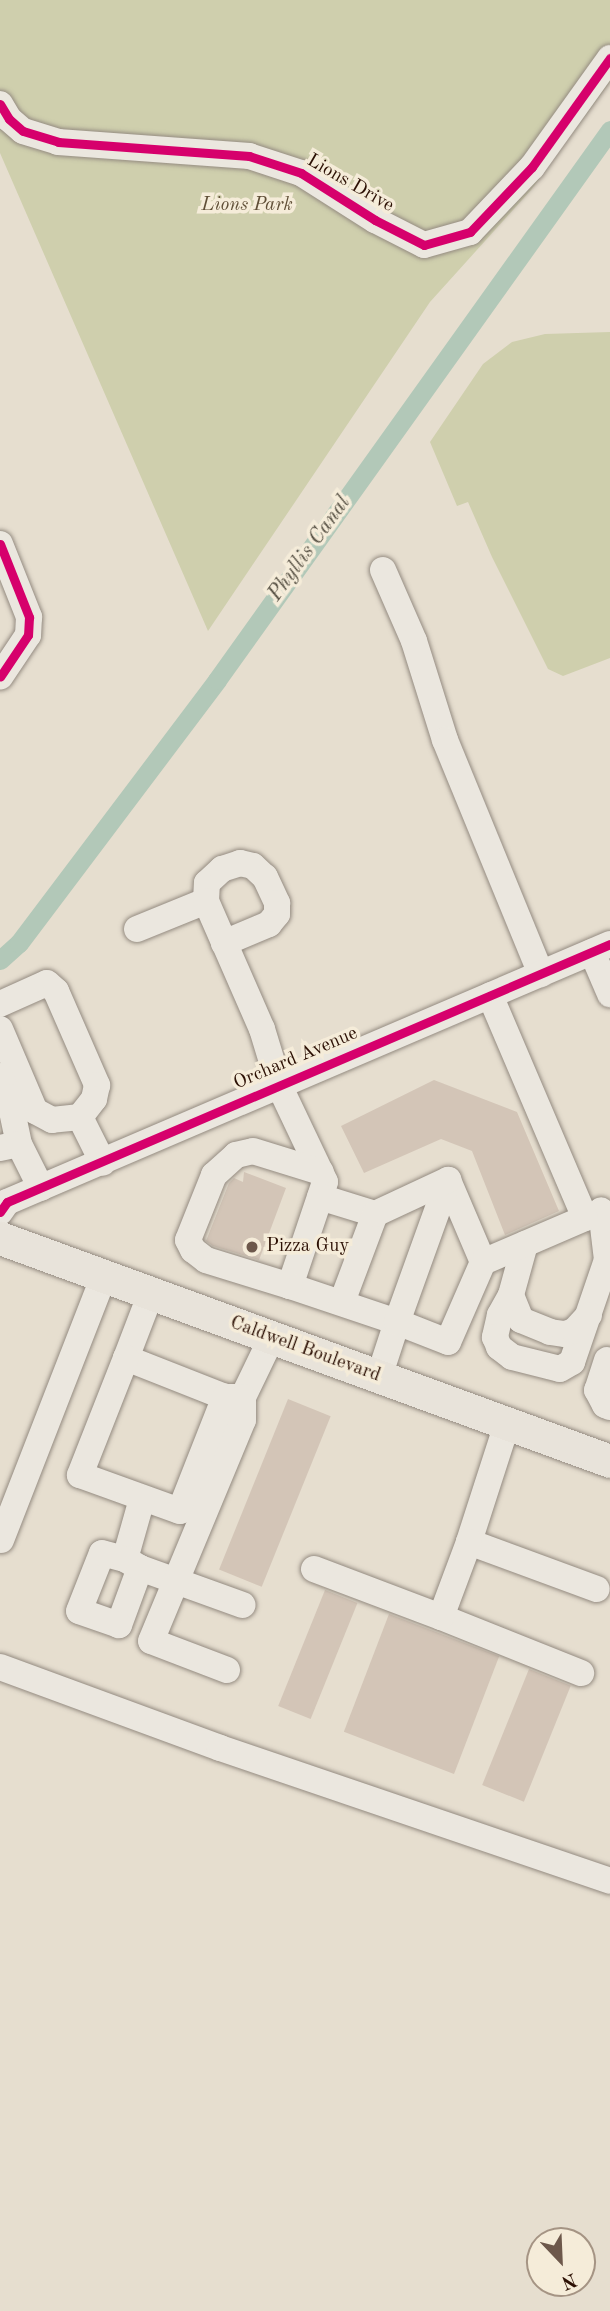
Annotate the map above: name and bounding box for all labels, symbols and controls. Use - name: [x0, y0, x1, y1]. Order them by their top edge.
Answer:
- street label: Lions Drive: [302, 150, 398, 218]
- park label: Lions Park: [201, 195, 293, 217]
- water label: Phyllis Canal: [263, 492, 357, 606]
- street label: Orchard Avenue: [231, 1023, 361, 1095]
- place label: Pizza Guy: [266, 1236, 349, 1258]
- marker: Pizza Guy: [244, 1239, 260, 1255]
- street label: Caldwell Boulevard: [227, 1312, 383, 1388]
- north arrow: [526, 2227, 596, 2297]
- text: N: [558, 2268, 579, 2292]

